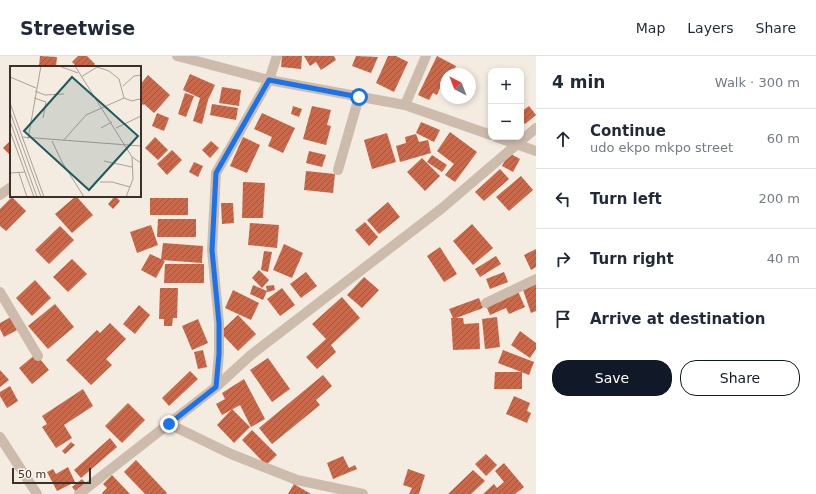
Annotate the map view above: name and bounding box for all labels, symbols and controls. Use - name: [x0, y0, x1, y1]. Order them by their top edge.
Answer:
- text: Streetwise: [20, 17, 135, 39]
- text: Map: [636, 20, 665, 36]
- text: Layers: [687, 20, 734, 36]
- text: Share: [756, 20, 796, 36]
- inset map: [10, 66, 141, 197]
- north arrow: [440, 68, 476, 104]
- map controls: [488, 68, 524, 140]
- button: +: [488, 68, 524, 104]
- text: 4 min: [552, 72, 605, 92]
- text: Walk · 300 m: [715, 75, 800, 90]
- route start: [350, 88, 368, 106]
- button: −: [488, 104, 524, 140]
- text: Continue: [590, 122, 666, 140]
- icon: ahead: [552, 128, 574, 150]
- text: 60 m: [767, 131, 800, 146]
- text: udo ekpo mkpo street: [590, 140, 733, 155]
- icon: left: [552, 188, 574, 210]
- text: Turn left: [590, 190, 662, 208]
- text: 200 m: [758, 191, 800, 206]
- icon: right: [552, 248, 574, 270]
- text: Turn right: [590, 250, 674, 268]
- text: 40 m: [767, 251, 800, 266]
- icon: arrive: [552, 308, 574, 330]
- text: Arrive at destination: [590, 310, 765, 328]
- button: Save: [552, 360, 672, 396]
- button: Share: [680, 360, 800, 396]
- route end: [160, 415, 178, 433]
- scale bar: [12, 466, 91, 485]
- text: 50 m: [18, 468, 46, 481]

